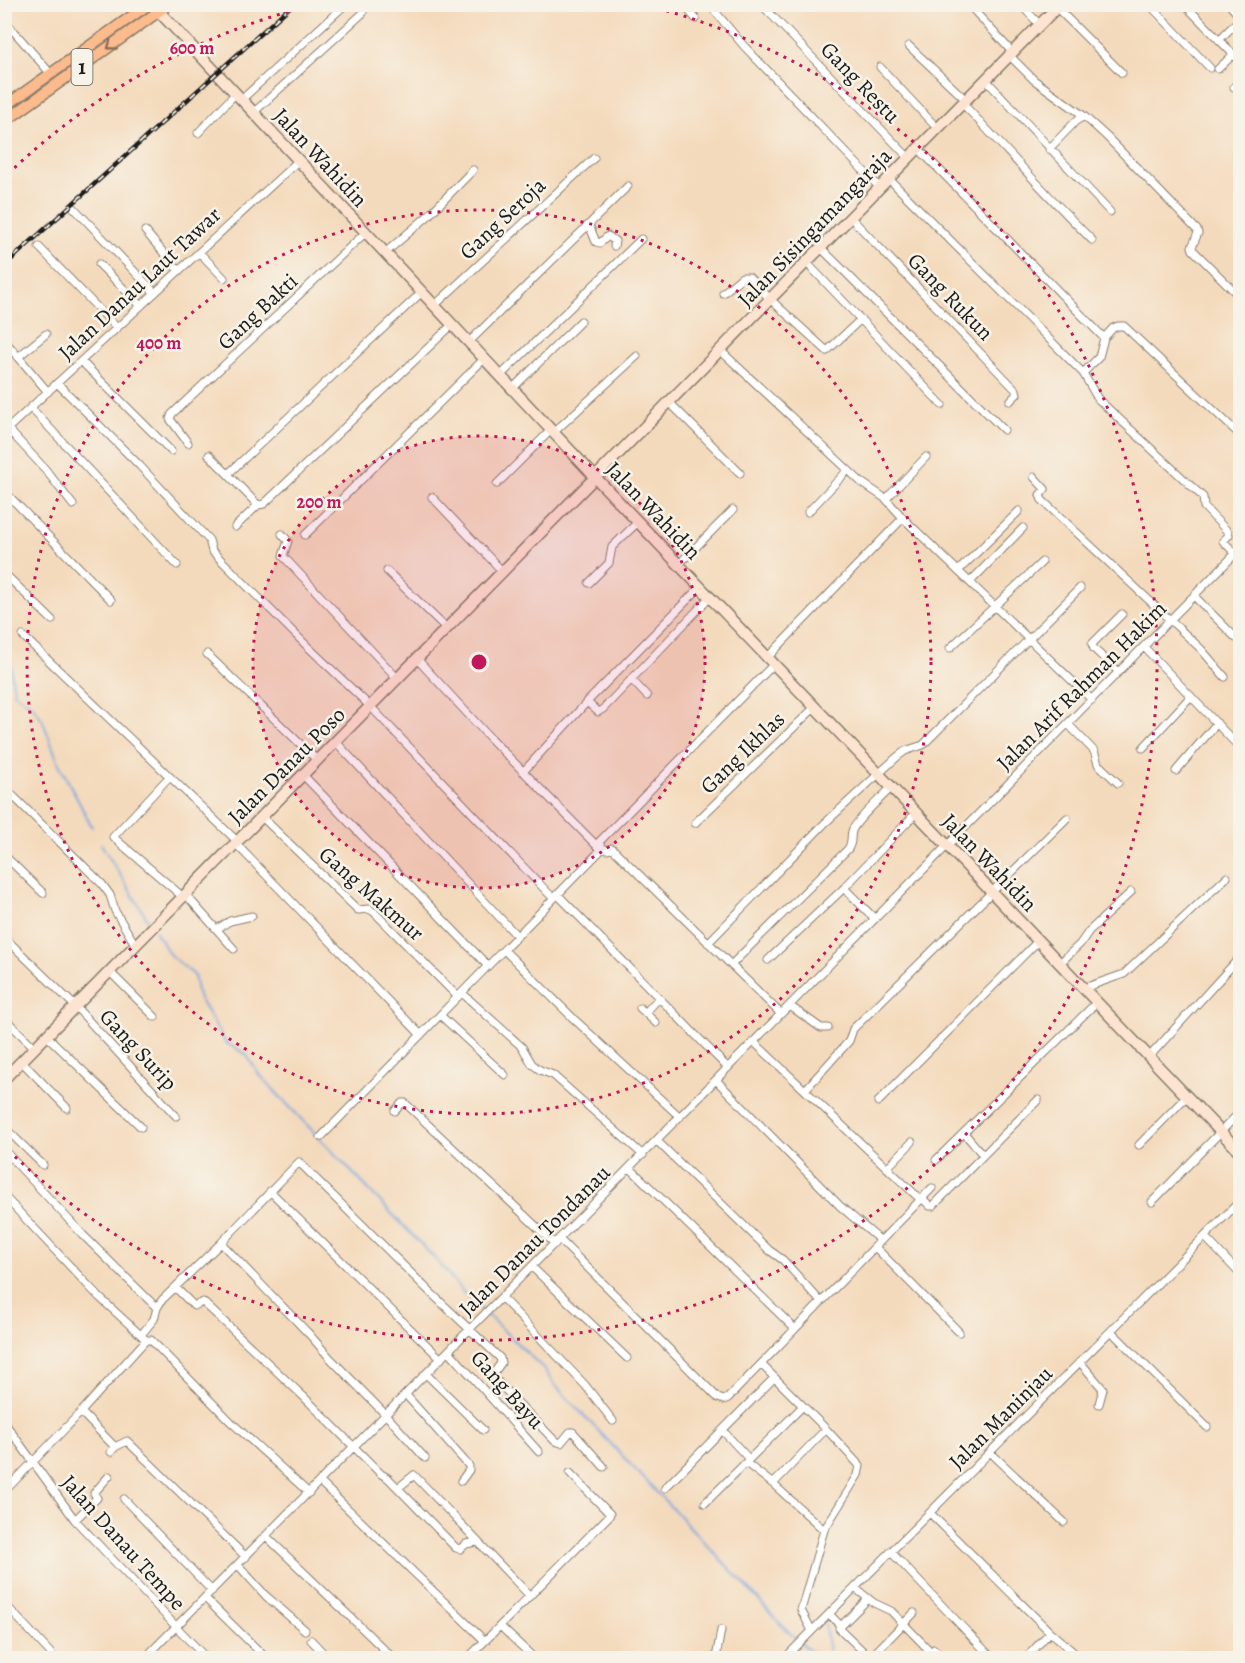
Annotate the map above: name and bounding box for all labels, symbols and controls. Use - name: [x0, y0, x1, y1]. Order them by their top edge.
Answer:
- street label: Gang Restu: [814, 35, 907, 130]
- text: 600 m: [170, 36, 214, 60]
- one-way arrow: [107, 39, 118, 50]
- road number: 1: [72, 49, 92, 85]
- street label: Jalan Wahidin: [266, 101, 374, 214]
- street label: Jalan Sisingamangaraja: [731, 141, 899, 314]
- street label: Gang Seroja: [453, 170, 553, 267]
- street label: Jalan Danau Laut Tawar: [52, 200, 228, 367]
- street label: Gang Rukun: [901, 246, 1000, 347]
- street label: Gang Bakti: [211, 267, 304, 357]
- text: 400 m: [137, 331, 181, 355]
- street label: Jalan Wahidin: [599, 455, 708, 566]
- text: 200 m: [296, 490, 342, 514]
- street label: Jalan Arif Rahman Hakim: [990, 594, 1173, 777]
- centre of rings: [469, 652, 489, 672]
- street label: Jalan Danau Poso: [221, 700, 352, 831]
- street label: Gang Ikhlas: [694, 705, 792, 801]
- street label: Jalan Wahidin: [935, 807, 1044, 918]
- street label: Gang Makmur: [312, 840, 430, 948]
- street label: Gang Surip: [93, 1002, 184, 1097]
- street label: Jalan Danau Tondanau: [452, 1158, 617, 1323]
- street label: Gang Bayu: [464, 1344, 551, 1436]
- street label: Jalan Maninjau: [942, 1359, 1059, 1476]
- street label: Jalan Danau Tempe: [54, 1468, 192, 1617]

